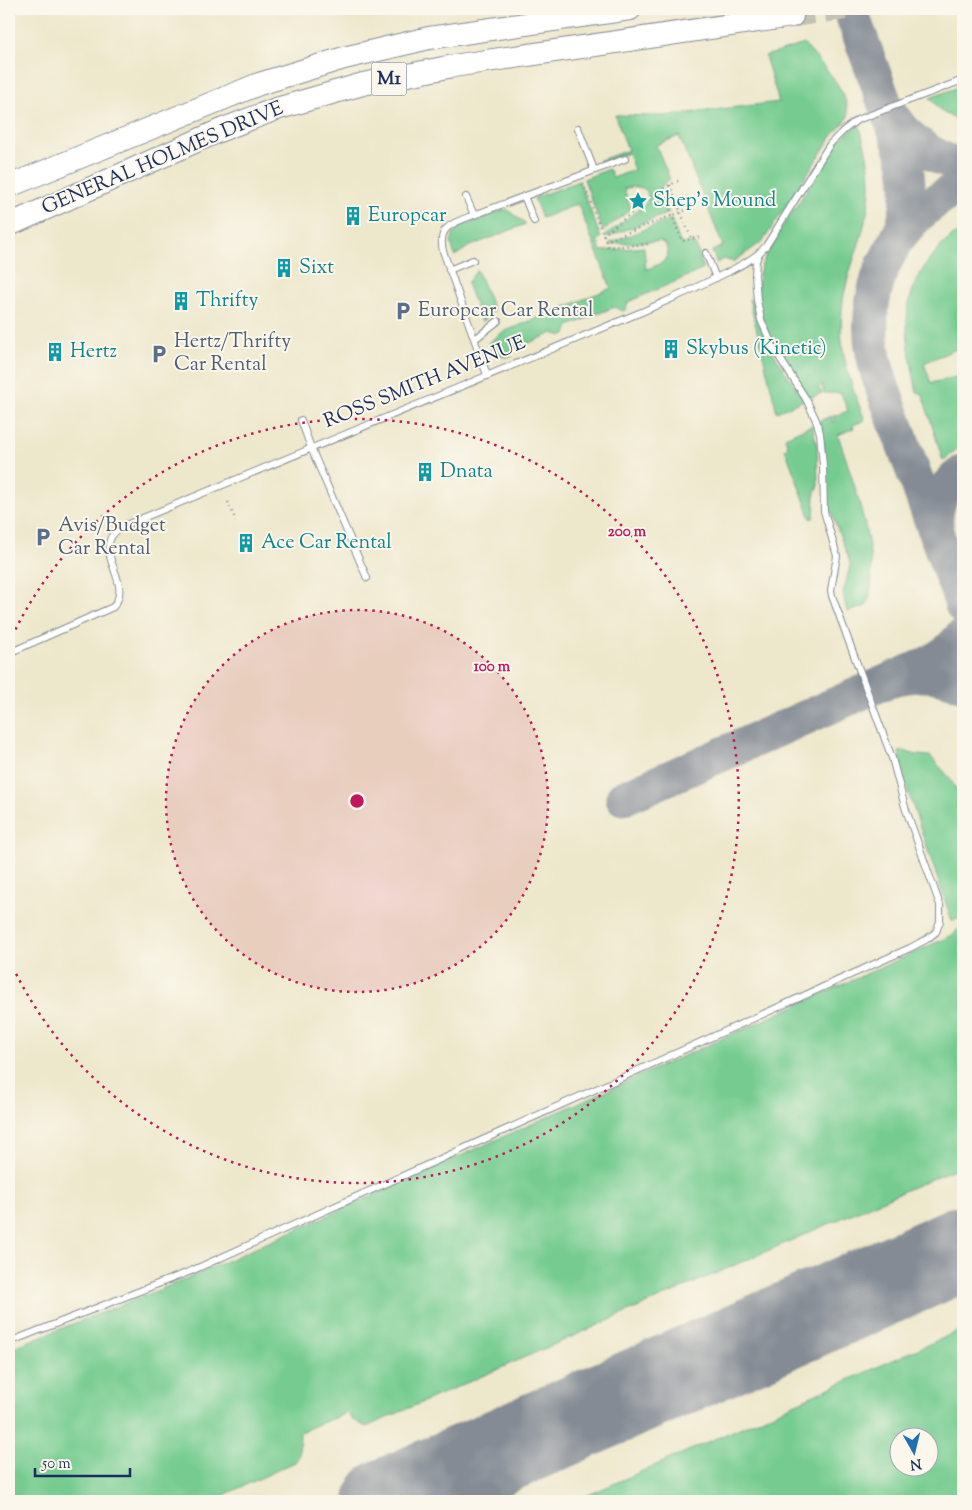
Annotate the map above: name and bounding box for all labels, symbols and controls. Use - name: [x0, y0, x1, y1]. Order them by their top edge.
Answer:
- road number: M1: [372, 62, 406, 96]
- street label: GENERAL HOLMES DRIVE: [38, 95, 288, 223]
- place label: Shep's Mound: [653, 187, 776, 216]
- place icon: Shep's Mound: [627, 190, 649, 212]
- place label: Europcar: [368, 202, 447, 231]
- building icon: Europcar: [342, 205, 364, 227]
- place label: Sixt: [299, 254, 334, 283]
- building icon: Sixt: [273, 257, 295, 279]
- place label: Thrifty: [196, 287, 259, 316]
- building icon: Thrifty: [170, 290, 192, 312]
- place label: Europcar Car Rental: [418, 297, 594, 326]
- parking icon: Europcar Car Rental: [392, 300, 414, 322]
- place label: Hertz/Thrifty Car Rental: [174, 328, 291, 380]
- street label: ROSS SMITH AVENUE: [320, 329, 530, 437]
- place label: Skybus (Kinetic): [686, 335, 826, 364]
- place label: Hertz: [70, 338, 117, 367]
- building icon: Skybus (Kinetic): [660, 338, 682, 360]
- building icon: Hertz: [44, 341, 66, 363]
- parking icon: Hertz/Thrifty Car Rental: [148, 343, 170, 365]
- place label: Dnata: [440, 458, 493, 487]
- building icon: Dnata: [414, 461, 436, 483]
- place label: Avis/Budget Car Rental: [58, 512, 166, 564]
- text: 200 m: [608, 522, 647, 543]
- parking icon: Avis/Budget Car Rental: [32, 526, 54, 548]
- place label: Ace Car Rental: [261, 529, 392, 558]
- building icon: Ace Car Rental: [235, 532, 257, 554]
- text: 100 m: [474, 657, 511, 678]
- centre of rings: [348, 792, 366, 810]
- north arrow: [890, 1428, 940, 1478]
- scale bar: [35, 1445, 130, 1477]
- text: N: [909, 1452, 922, 1474]
- text: 50 m: [41, 1454, 71, 1475]

